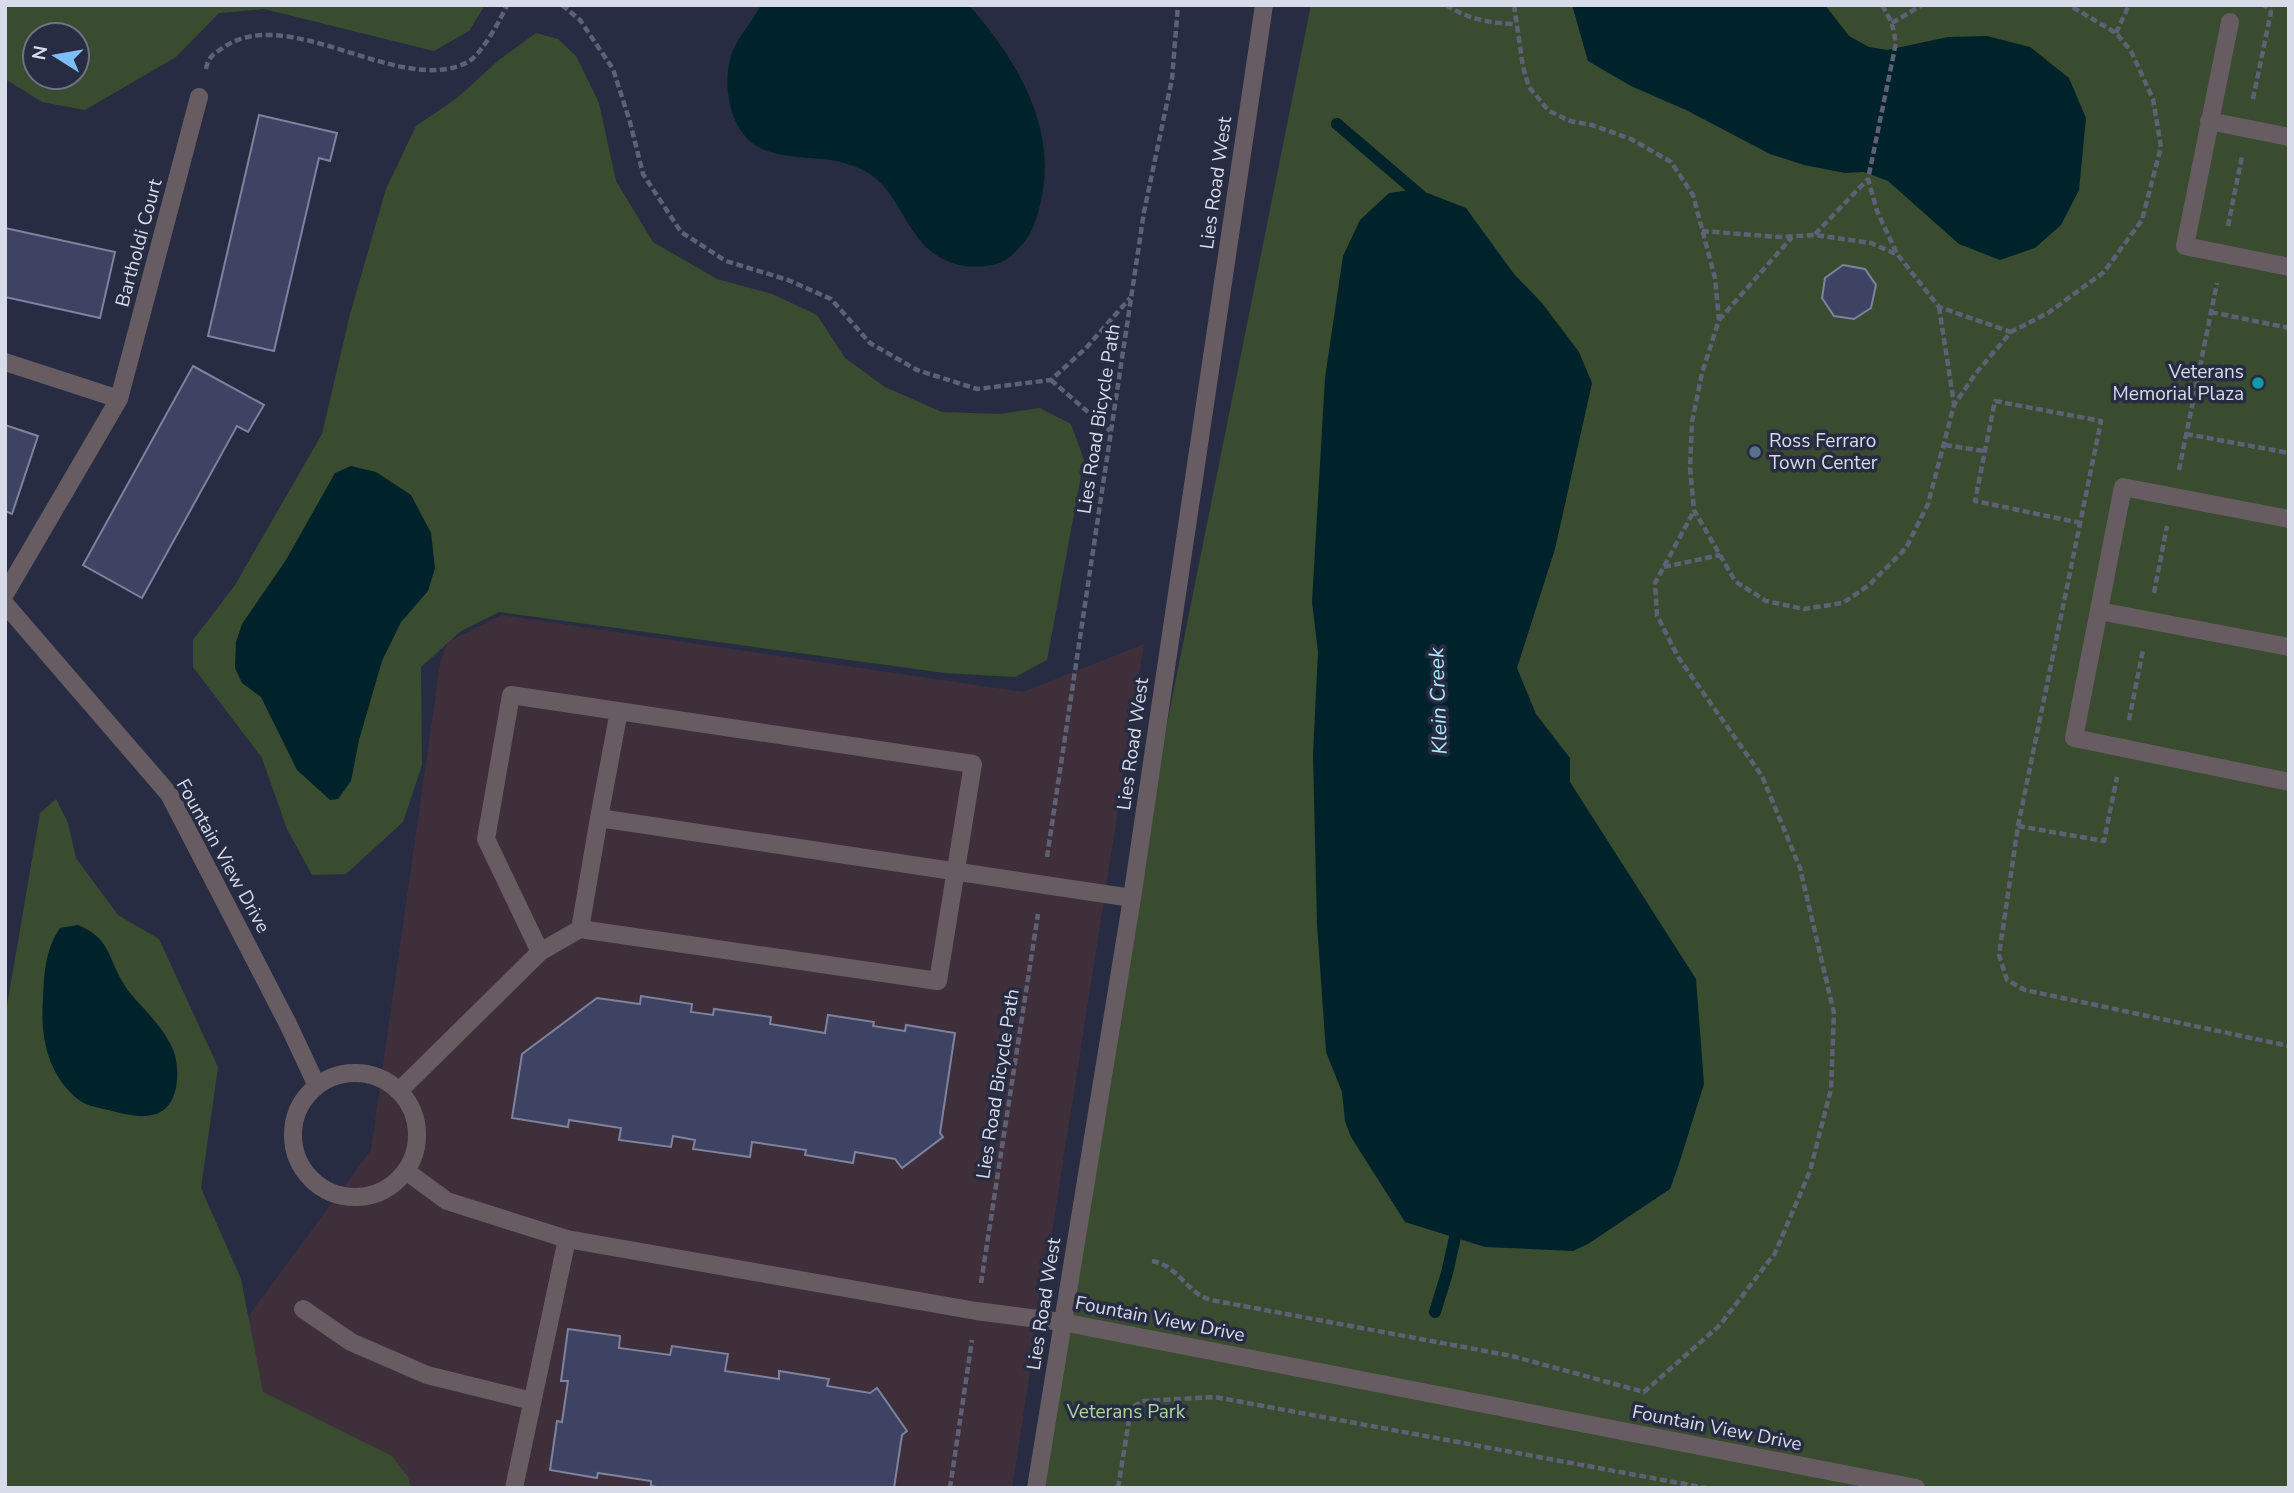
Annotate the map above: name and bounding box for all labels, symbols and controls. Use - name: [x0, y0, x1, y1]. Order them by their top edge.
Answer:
- north arrow: [21, 21, 91, 91]
- text: N: [26, 43, 54, 62]
- street label: Lies Road West: [1194, 115, 1238, 251]
- street label: Bartholdi Court: [109, 176, 169, 310]
- street label: Lies Road Bicycle Path: [1071, 322, 1127, 516]
- place label: Veterans Memorial Plaza: [2113, 359, 2244, 407]
- marker: Veterans Memorial Plaza: [2250, 375, 2266, 391]
- place label: Ross Ferraro Town Center: [1769, 428, 1878, 476]
- marker: Ross Ferraro Town Center: [1747, 444, 1763, 460]
- water label: Klein Creek: [1422, 647, 1454, 755]
- street label: Lies Road West: [1111, 676, 1155, 812]
- street label: Fountain View Drive: [170, 774, 276, 938]
- street label: Lies Road Bicycle Path: [970, 987, 1026, 1181]
- street label: Lies Road West: [1021, 1236, 1067, 1372]
- street label: Fountain View Drive: [1073, 1290, 1247, 1348]
- park label: Veterans Park: [1066, 1399, 1186, 1425]
- street label: Fountain View Drive: [1630, 1399, 1804, 1457]

